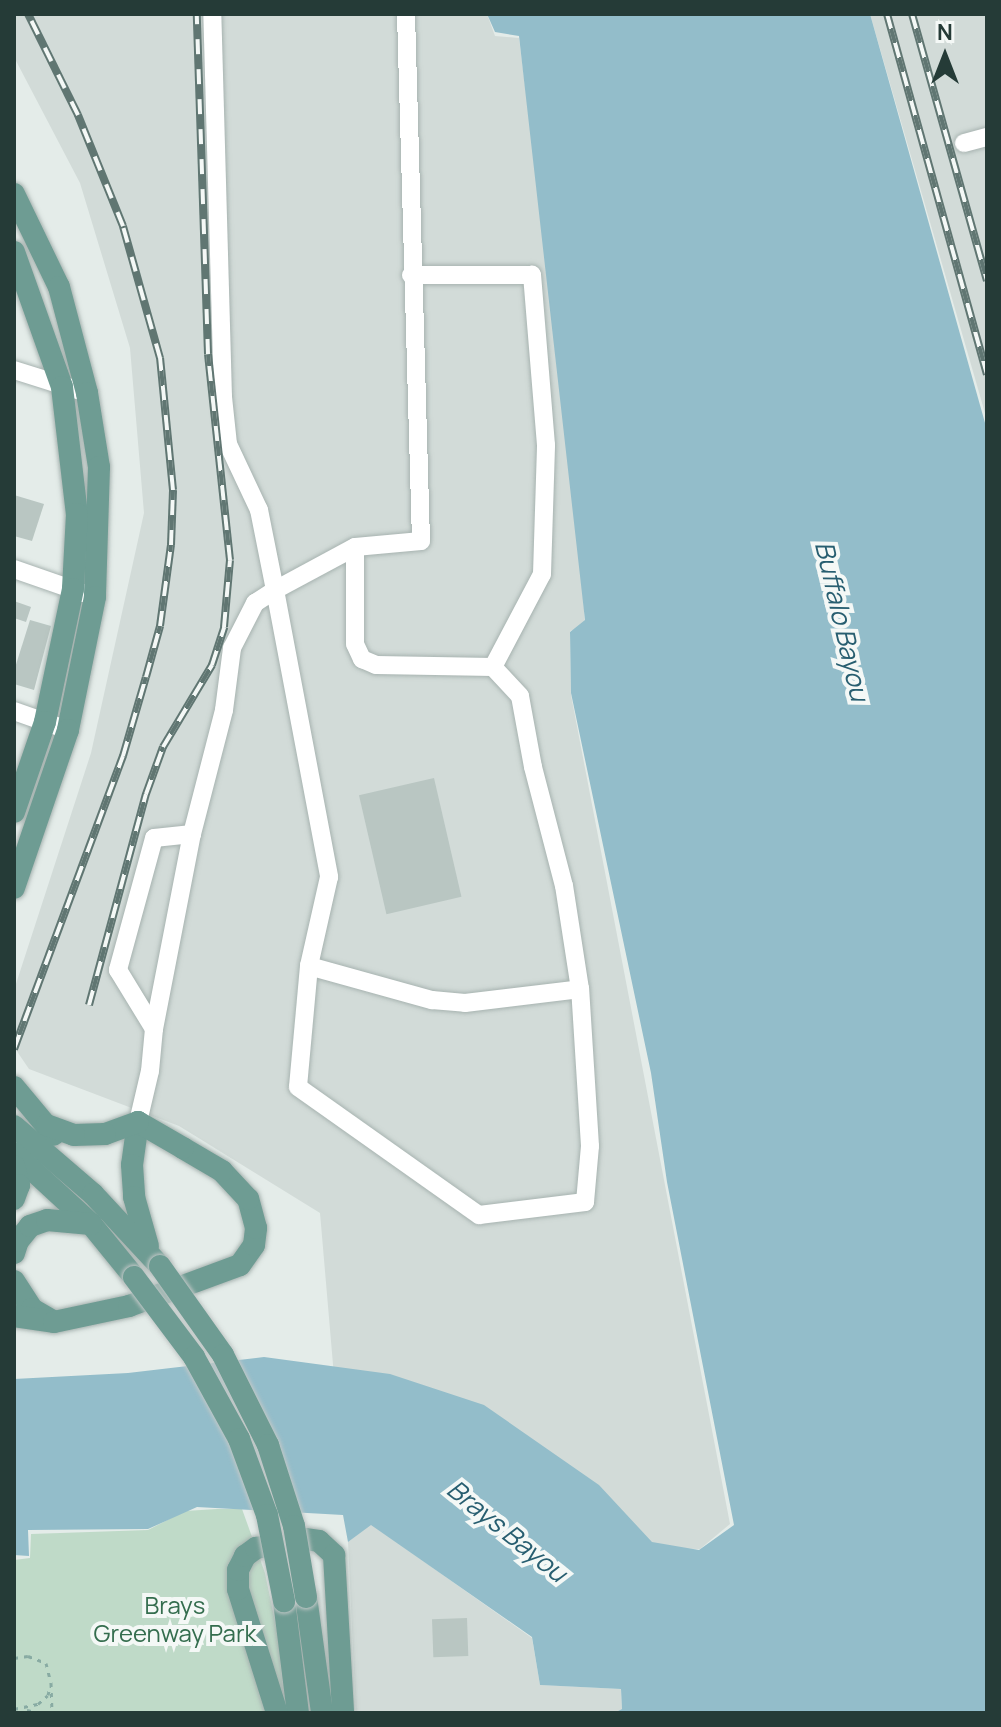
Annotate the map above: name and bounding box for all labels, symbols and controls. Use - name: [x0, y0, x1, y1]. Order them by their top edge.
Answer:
- north arrow: [905, 16, 985, 96]
- text: N: [937, 17, 953, 47]
- water label: Buffalo Bayou: [808, 538, 876, 704]
- water label: Brays Bayou: [441, 1473, 573, 1589]
- park label: Brays Greenway Park: [94, 1591, 256, 1647]

